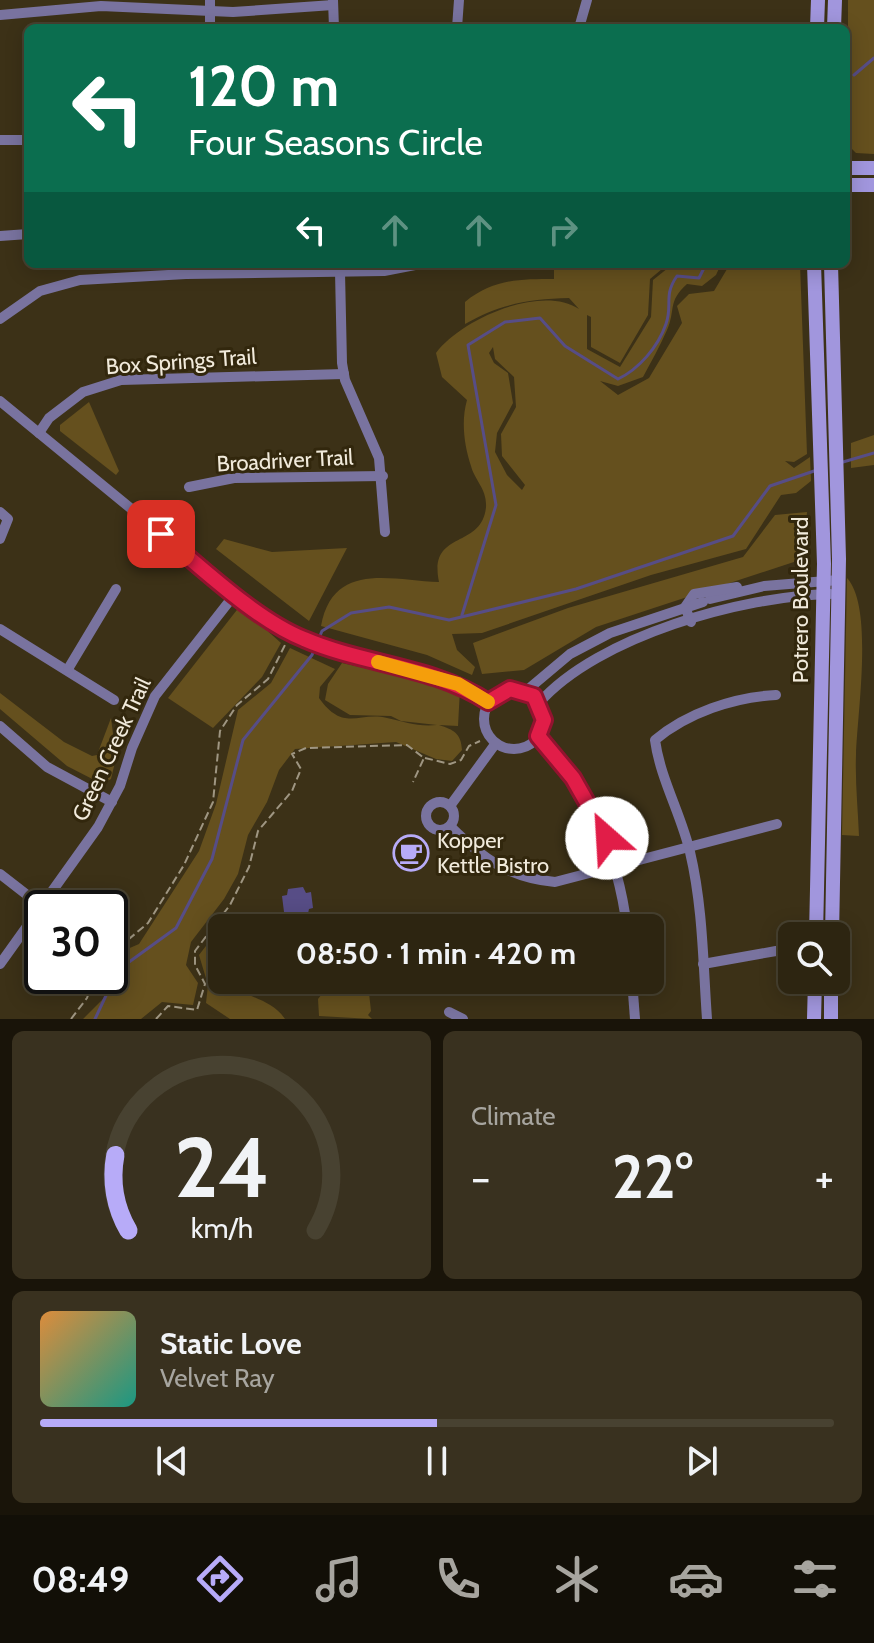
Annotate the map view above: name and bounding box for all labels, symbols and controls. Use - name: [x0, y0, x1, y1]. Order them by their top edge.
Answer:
- text: 120 m: [188, 52, 339, 120]
- icon: left: [56, 56, 160, 160]
- text: Four Seasons Circle: [188, 120, 483, 164]
- icon: left: [289, 208, 333, 252]
- icon: ahead: [373, 208, 417, 252]
- icon: ahead: [457, 208, 501, 252]
- icon: right: [541, 208, 585, 252]
- street label: Box Springs Trail: [105, 343, 258, 380]
- street label: Broadriver Trail: [216, 443, 355, 478]
- pin: [127, 500, 195, 568]
- icon: arrive: [139, 512, 183, 556]
- street label: Potrero Boulevard: [787, 517, 814, 683]
- street label: Green Creek Trail: [66, 672, 157, 825]
- position arrow: [565, 796, 649, 880]
- place label: Kopper Kettle Bistro: [437, 827, 549, 879]
- cafe icon: Kopper Kettle Bistro: [392, 834, 430, 872]
- speed limit sign: 30: [24, 890, 128, 994]
- map controls: [778, 922, 850, 994]
- button: search: [778, 922, 850, 994]
- text: 08:50 · 1 min · 420 m: [296, 935, 576, 972]
- text: Climate: [471, 1100, 556, 1132]
- text: 24: [174, 1117, 269, 1218]
- text: 22°: [612, 1140, 693, 1213]
- text: −: [471, 1151, 490, 1204]
- text: +: [815, 1151, 834, 1204]
- text: km/h: [190, 1210, 253, 1245]
- text: Static Love: [160, 1325, 302, 1362]
- text: Velvet Ray: [160, 1362, 275, 1394]
- icon: previous: [150, 1439, 194, 1483]
- icon: pause: [415, 1439, 459, 1483]
- icon: next: [680, 1439, 724, 1483]
- icon: directions: [192, 1551, 248, 1607]
- icon: music: [311, 1551, 367, 1607]
- icon: phone: [430, 1551, 486, 1607]
- icon: climate: [549, 1551, 605, 1607]
- icon: car: [668, 1551, 724, 1607]
- icon: filters: [787, 1551, 843, 1607]
- text: 08:49: [31, 1557, 129, 1601]

